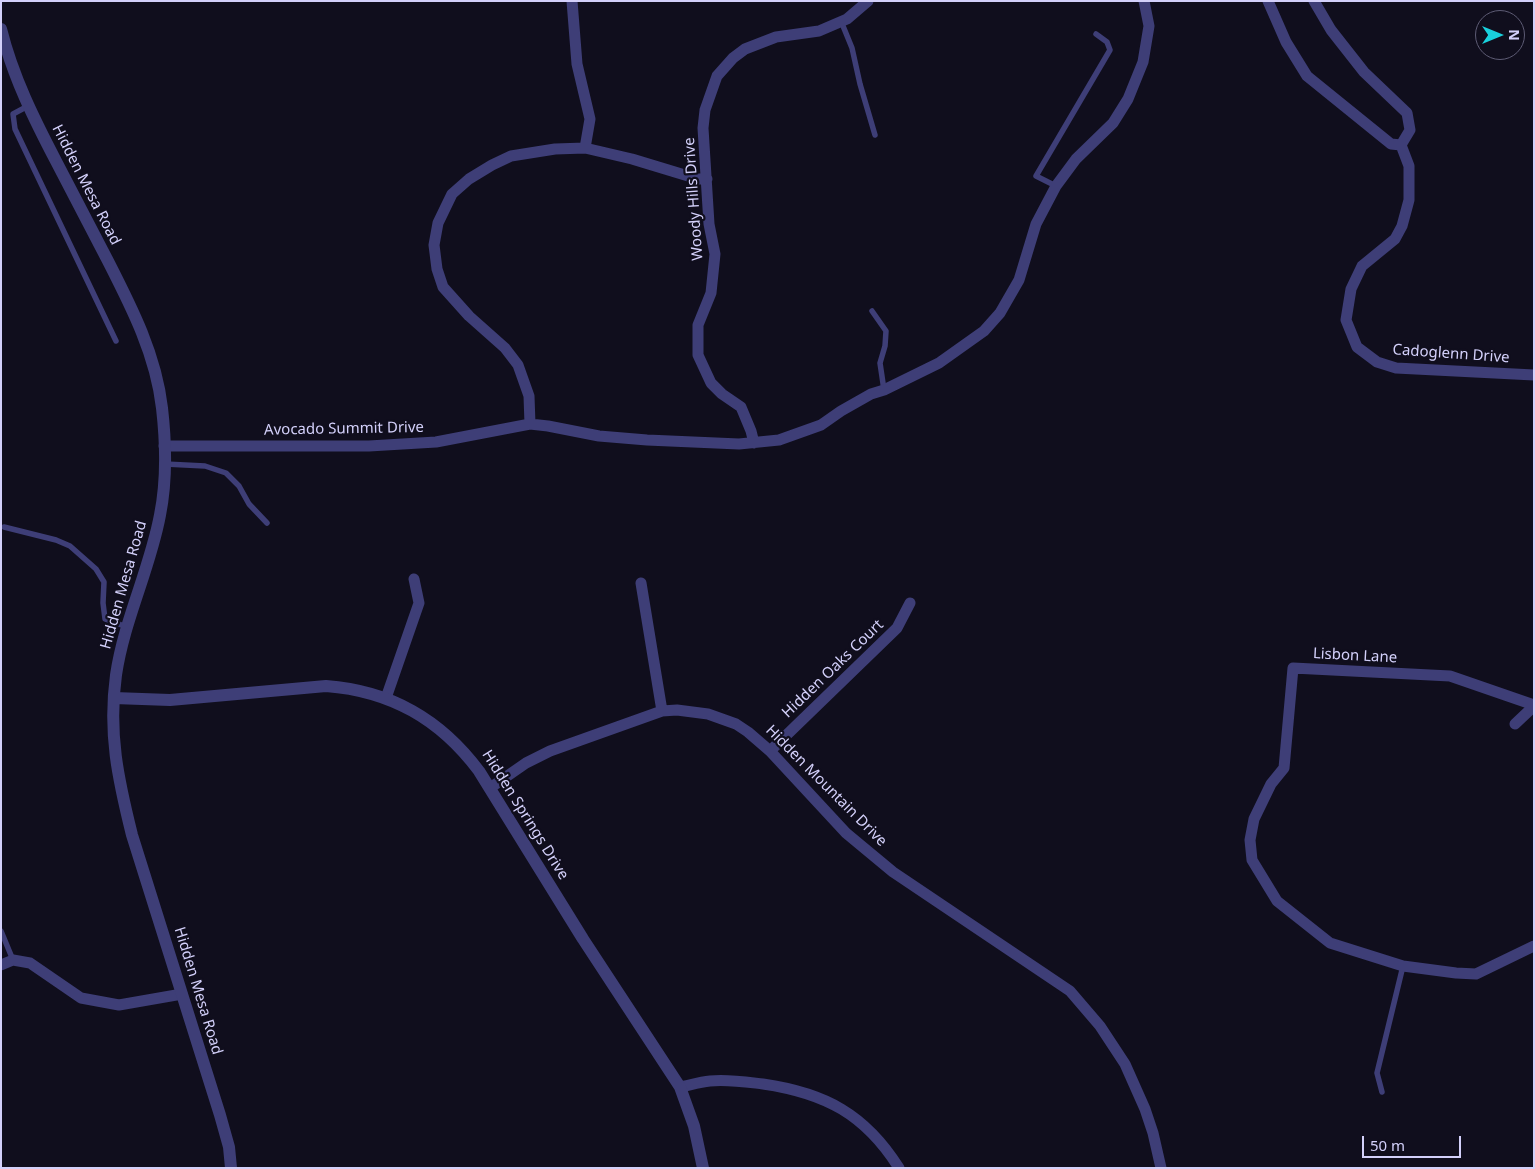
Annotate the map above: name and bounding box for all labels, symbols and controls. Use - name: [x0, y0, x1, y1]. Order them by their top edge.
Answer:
- north arrow: [1475, 10, 1525, 60]
- text: N: [1505, 29, 1524, 41]
- street label: Hidden Mesa Road: [48, 122, 124, 248]
- street label: Woody Hills Drive: [681, 137, 707, 261]
- street label: Cadoglenn Drive: [1392, 341, 1510, 367]
- street label: Avocado Summit Drive: [264, 419, 424, 439]
- street label: Hidden Mesa Road: [97, 519, 151, 651]
- street label: Hidden Oaks Court: [779, 616, 887, 722]
- street label: Lisbon Lane: [1312, 645, 1398, 667]
- street label: Hidden Mountain Drive: [762, 722, 890, 850]
- street label: Hidden Springs Drive: [478, 747, 572, 883]
- street label: Hidden Mesa Road: [170, 925, 226, 1057]
- scale bar: [1365, 1126, 1464, 1158]
- text: 50 m: [1370, 1135, 1405, 1155]

